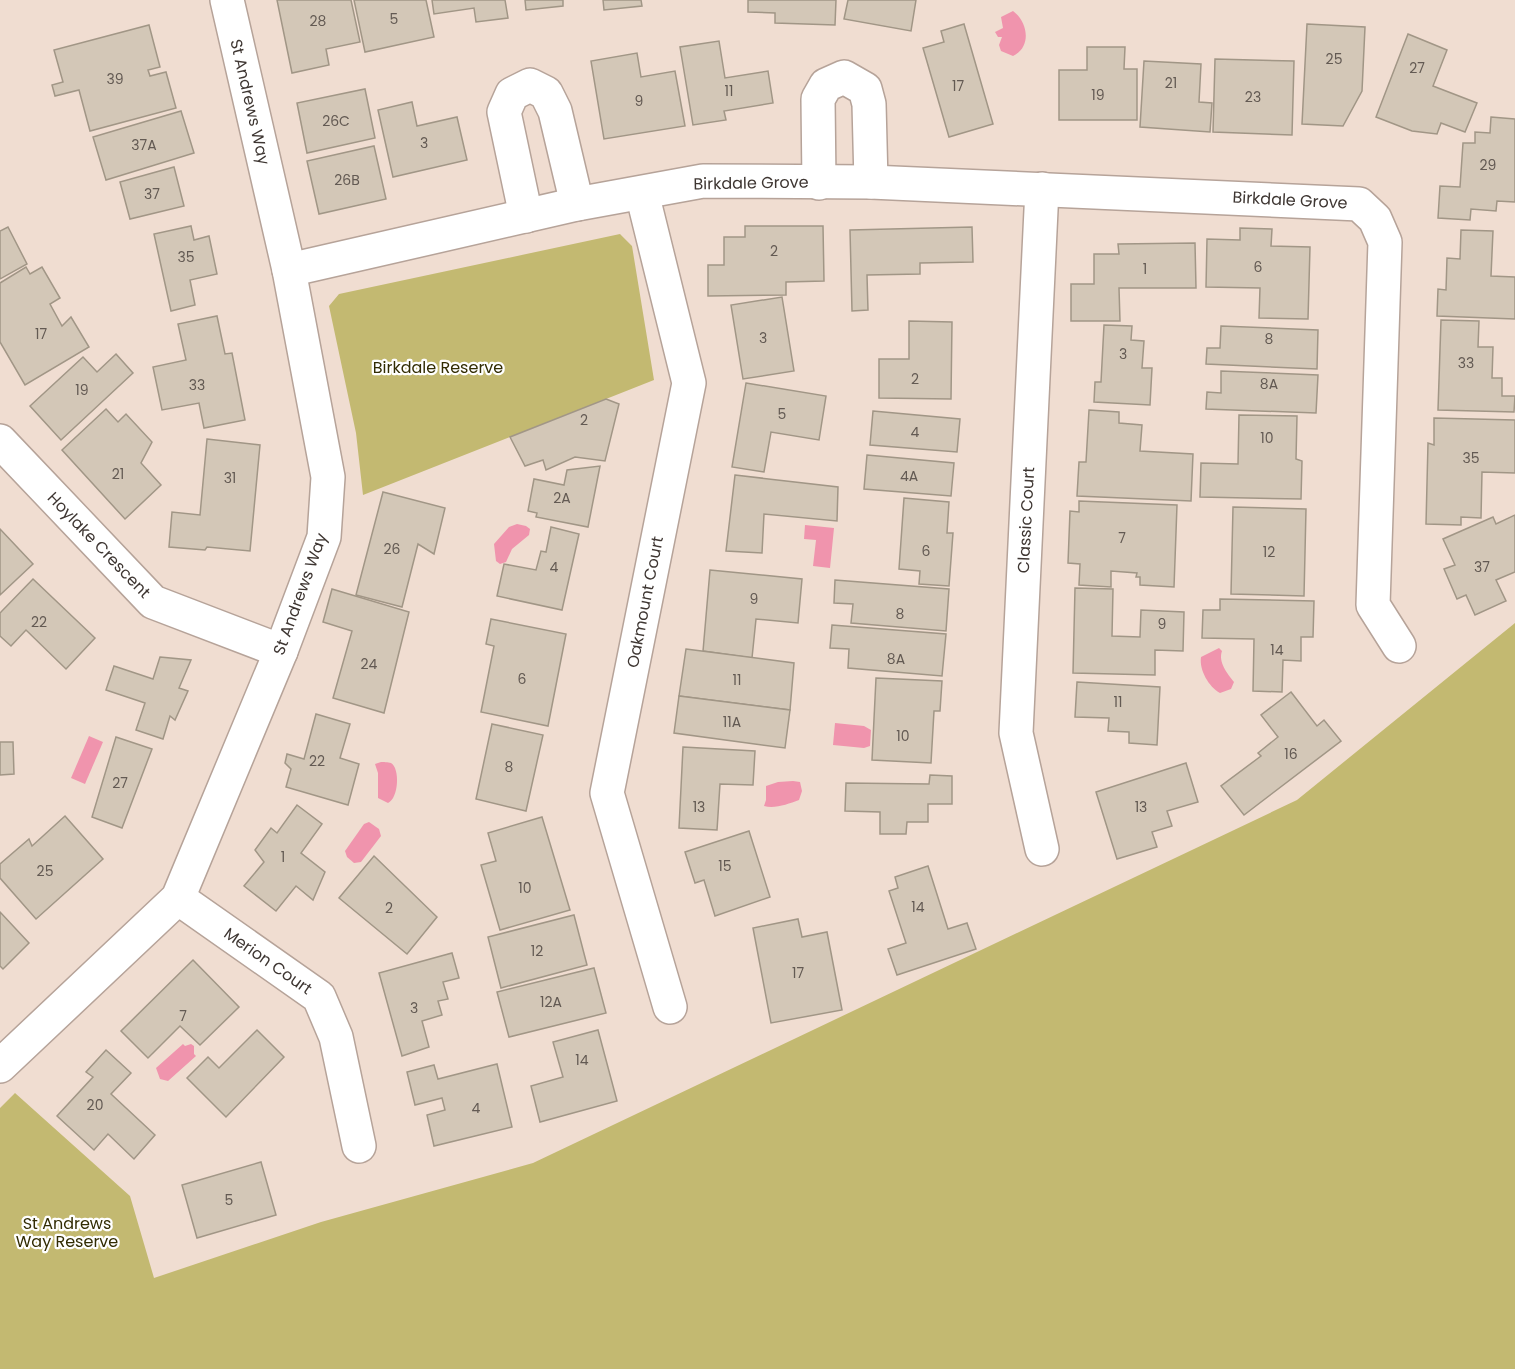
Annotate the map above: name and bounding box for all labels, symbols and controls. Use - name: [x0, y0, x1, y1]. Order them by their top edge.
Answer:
- house number: 5: [390, 9, 398, 29]
- house number: 28: [310, 11, 327, 31]
- street label: St Andrews Way: [224, 37, 276, 167]
- house number: 25: [1326, 49, 1342, 69]
- house number: 27: [1409, 58, 1425, 78]
- house number: 39: [106, 69, 124, 89]
- house number: 21: [1165, 73, 1177, 93]
- house number: 17: [952, 76, 964, 96]
- house number: 11: [725, 81, 733, 101]
- house number: 19: [1091, 85, 1105, 105]
- house number: 23: [1245, 87, 1261, 107]
- house number: 9: [635, 91, 643, 111]
- house number: 26C: [322, 111, 350, 131]
- house number: 3: [420, 133, 428, 153]
- house number: 37A: [131, 135, 157, 155]
- house number: 29: [1480, 155, 1496, 175]
- house number: 26B: [334, 170, 360, 190]
- street label: Birkdale Grove: [693, 170, 809, 196]
- house number: 37: [144, 184, 160, 204]
- street label: Birkdale Grove: [1232, 185, 1348, 215]
- house number: 2: [770, 241, 778, 261]
- house number: 35: [177, 247, 195, 267]
- house number: 6: [1254, 257, 1263, 277]
- house number: 1: [1143, 259, 1147, 279]
- house number: 17: [35, 324, 47, 344]
- house number: 3: [759, 328, 767, 348]
- house number: 8: [1265, 329, 1274, 349]
- house number: 3: [1119, 344, 1127, 364]
- house number: 33: [1458, 353, 1474, 373]
- park label: Birkdale Reserve: [373, 356, 503, 379]
- house number: 2: [911, 369, 919, 389]
- house number: 8A: [1260, 374, 1278, 394]
- house number: 33: [189, 375, 205, 395]
- house number: 19: [75, 380, 89, 400]
- house number: 5: [778, 404, 786, 424]
- house number: 2: [580, 410, 588, 430]
- house number: 4: [911, 422, 920, 442]
- house number: 10: [1260, 428, 1274, 448]
- house number: 35: [1462, 448, 1480, 468]
- house number: 21: [112, 464, 124, 484]
- house number: 4A: [900, 466, 918, 486]
- street label: Classic Court: [1012, 466, 1040, 574]
- house number: 31: [224, 468, 236, 488]
- street label: Hoylake Crescent: [42, 487, 156, 603]
- house number: 2A: [553, 488, 571, 508]
- house number: 7: [1118, 528, 1126, 548]
- street label: St Andrews Way: [267, 530, 333, 658]
- street label: Oakmount Court: [621, 534, 669, 670]
- house number: 26: [384, 539, 401, 559]
- house number: 6: [922, 541, 931, 561]
- house number: 12: [1263, 542, 1275, 562]
- house number: 4: [550, 557, 559, 577]
- house number: 37: [1474, 557, 1490, 577]
- house number: 9: [750, 589, 758, 609]
- house number: 8: [896, 604, 905, 624]
- house number: 22: [31, 612, 47, 632]
- house number: 9: [1158, 614, 1166, 634]
- house number: 14: [1270, 640, 1284, 660]
- house number: 8A: [887, 649, 905, 669]
- house number: 24: [361, 654, 378, 674]
- house number: 6: [518, 669, 527, 689]
- house number: 11: [733, 670, 741, 690]
- house number: 11: [1114, 692, 1122, 712]
- house number: 11A: [723, 712, 741, 732]
- house number: 10: [896, 726, 910, 746]
- house number: 16: [1284, 744, 1298, 764]
- house number: 22: [309, 751, 325, 771]
- house number: 8: [505, 757, 514, 777]
- house number: 27: [112, 773, 128, 793]
- house number: 13: [693, 797, 705, 817]
- house number: 13: [1135, 797, 1147, 817]
- house number: 1: [281, 847, 285, 867]
- house number: 15: [718, 856, 732, 876]
- house number: 25: [37, 861, 53, 881]
- house number: 10: [518, 878, 532, 898]
- house number: 14: [911, 897, 925, 917]
- house number: 2: [385, 898, 393, 918]
- street label: Merion Court: [219, 922, 317, 1000]
- house number: 12: [531, 941, 543, 961]
- house number: 17: [792, 963, 804, 983]
- house number: 12A: [540, 992, 562, 1012]
- house number: 3: [410, 998, 418, 1018]
- house number: 7: [179, 1006, 187, 1026]
- house number: 14: [575, 1050, 589, 1070]
- house number: 20: [87, 1095, 103, 1115]
- house number: 4: [472, 1098, 481, 1118]
- house number: 5: [225, 1190, 233, 1210]
- park label: St Andrews Way Reserve: [16, 1212, 118, 1253]

